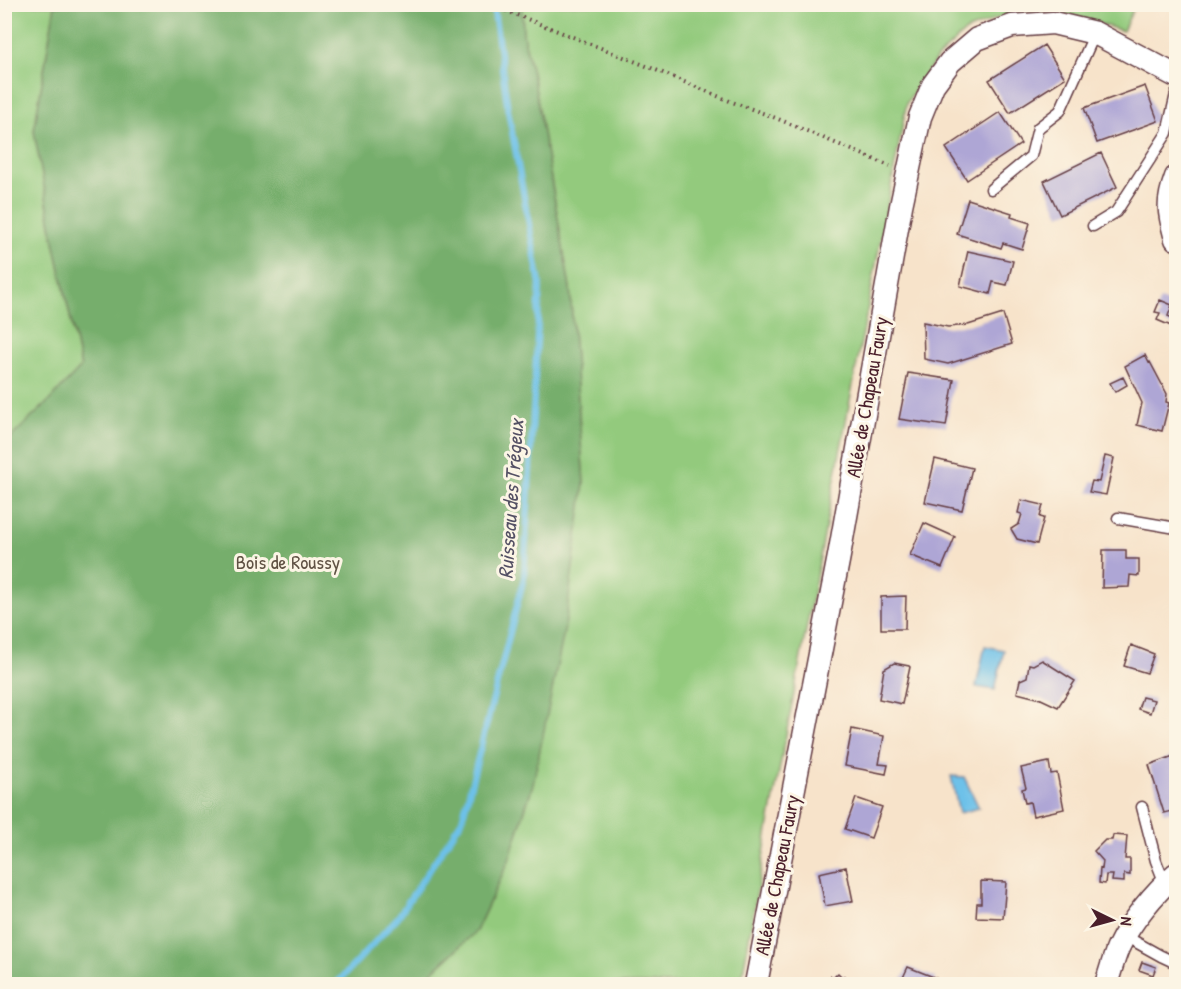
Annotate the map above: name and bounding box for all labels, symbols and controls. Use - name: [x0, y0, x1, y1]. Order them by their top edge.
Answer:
- street label: Allée de Chapeau Faury: [839, 314, 894, 479]
- water label: Ruisseau des Trégeux: [490, 417, 531, 580]
- park label: Bois de Roussy: [236, 548, 340, 575]
- street label: Allée de Chapeau Faury: [748, 792, 805, 957]
- north arrow: [1082, 890, 1142, 950]
- text: N: [1116, 916, 1138, 927]

